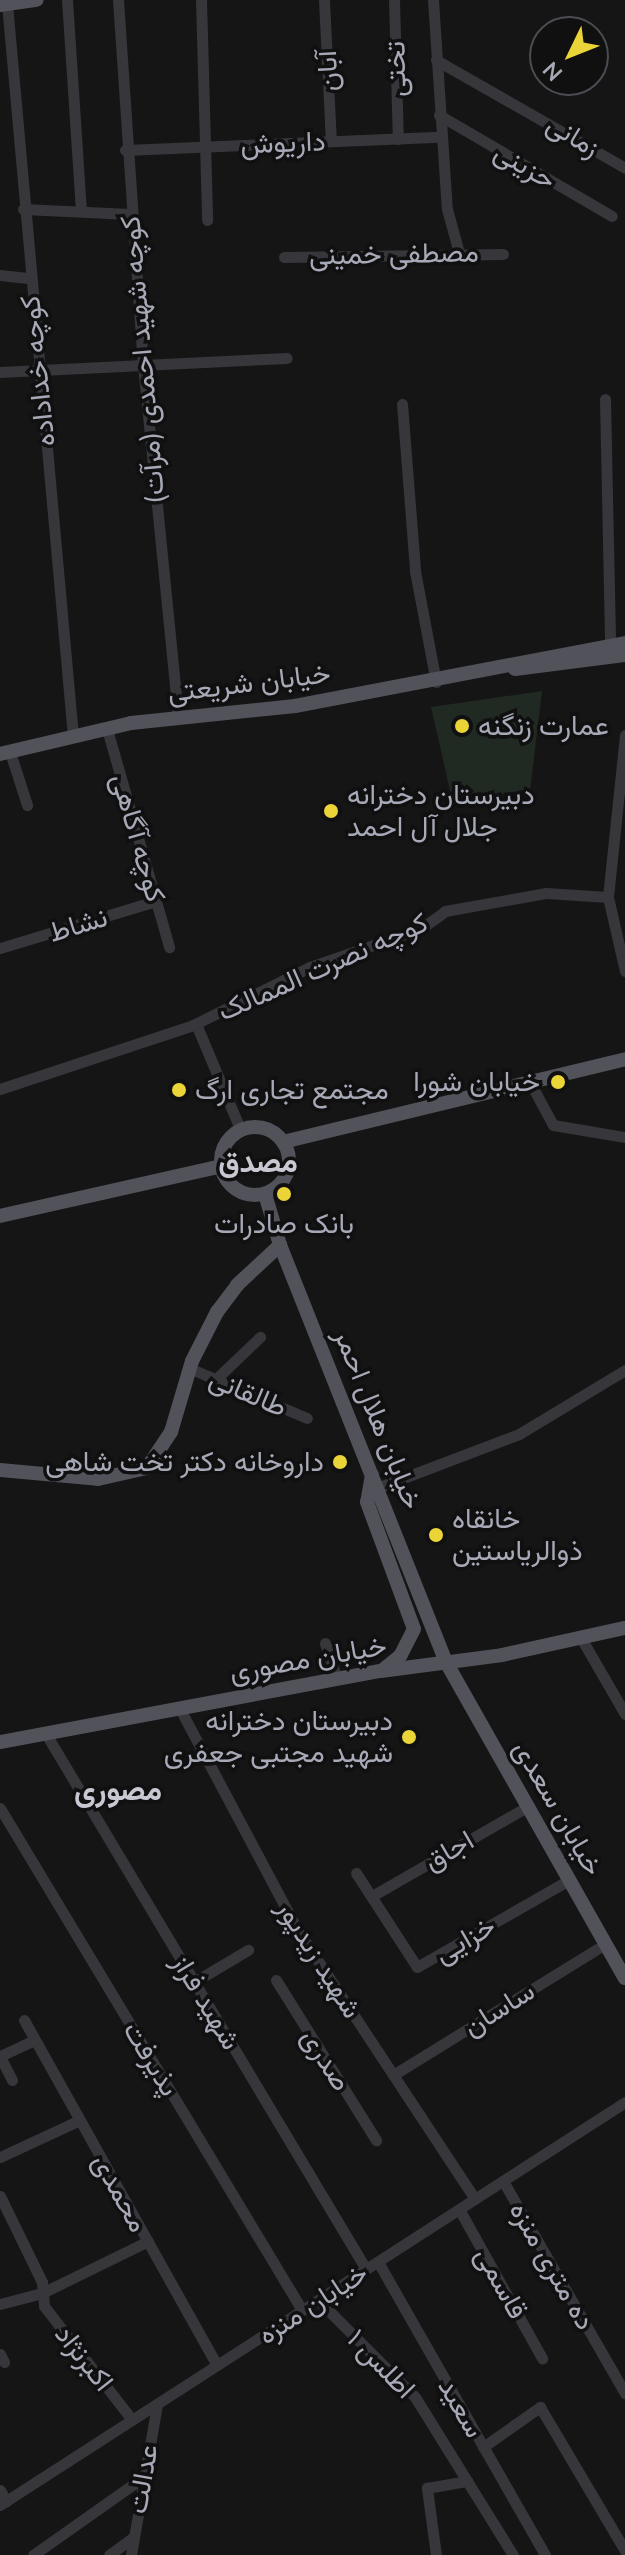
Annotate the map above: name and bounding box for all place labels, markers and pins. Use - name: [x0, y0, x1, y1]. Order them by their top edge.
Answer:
- place label: عمارت زنگنه: [478, 709, 609, 743]
- marker: عمارت زنگنه: [453, 717, 471, 735]
- place label: دبیرستان دخترانه جلال آل احمد: [347, 778, 535, 844]
- marker: دبیرستان دخترانه جلال آل احمد: [322, 802, 340, 820]
- place label: خیابان شورا: [413, 1065, 540, 1099]
- marker: خیابان شورا: [547, 1071, 569, 1093]
- place label: مجتمع تجاری ارگ: [195, 1073, 389, 1107]
- marker: مجتمع تجاری ارگ: [170, 1081, 188, 1099]
- marker: بانک صادرات: [275, 1185, 293, 1203]
- place label: بانک صادرات: [214, 1207, 354, 1241]
- place label: داروخانه دکتر تخت شاهی: [45, 1445, 324, 1479]
- marker: داروخانه دکتر تخت شاهی: [331, 1453, 349, 1471]
- place label: خانقاه ذوالریاستین: [452, 1502, 583, 1568]
- marker: خانقاه ذوالریاستین: [427, 1526, 445, 1544]
- place label: دبیرستان دخترانه شهید مجتبی جعفری: [164, 1704, 393, 1770]
- marker: دبیرستان دخترانه شهید مجتبی جعفری: [400, 1728, 418, 1746]

